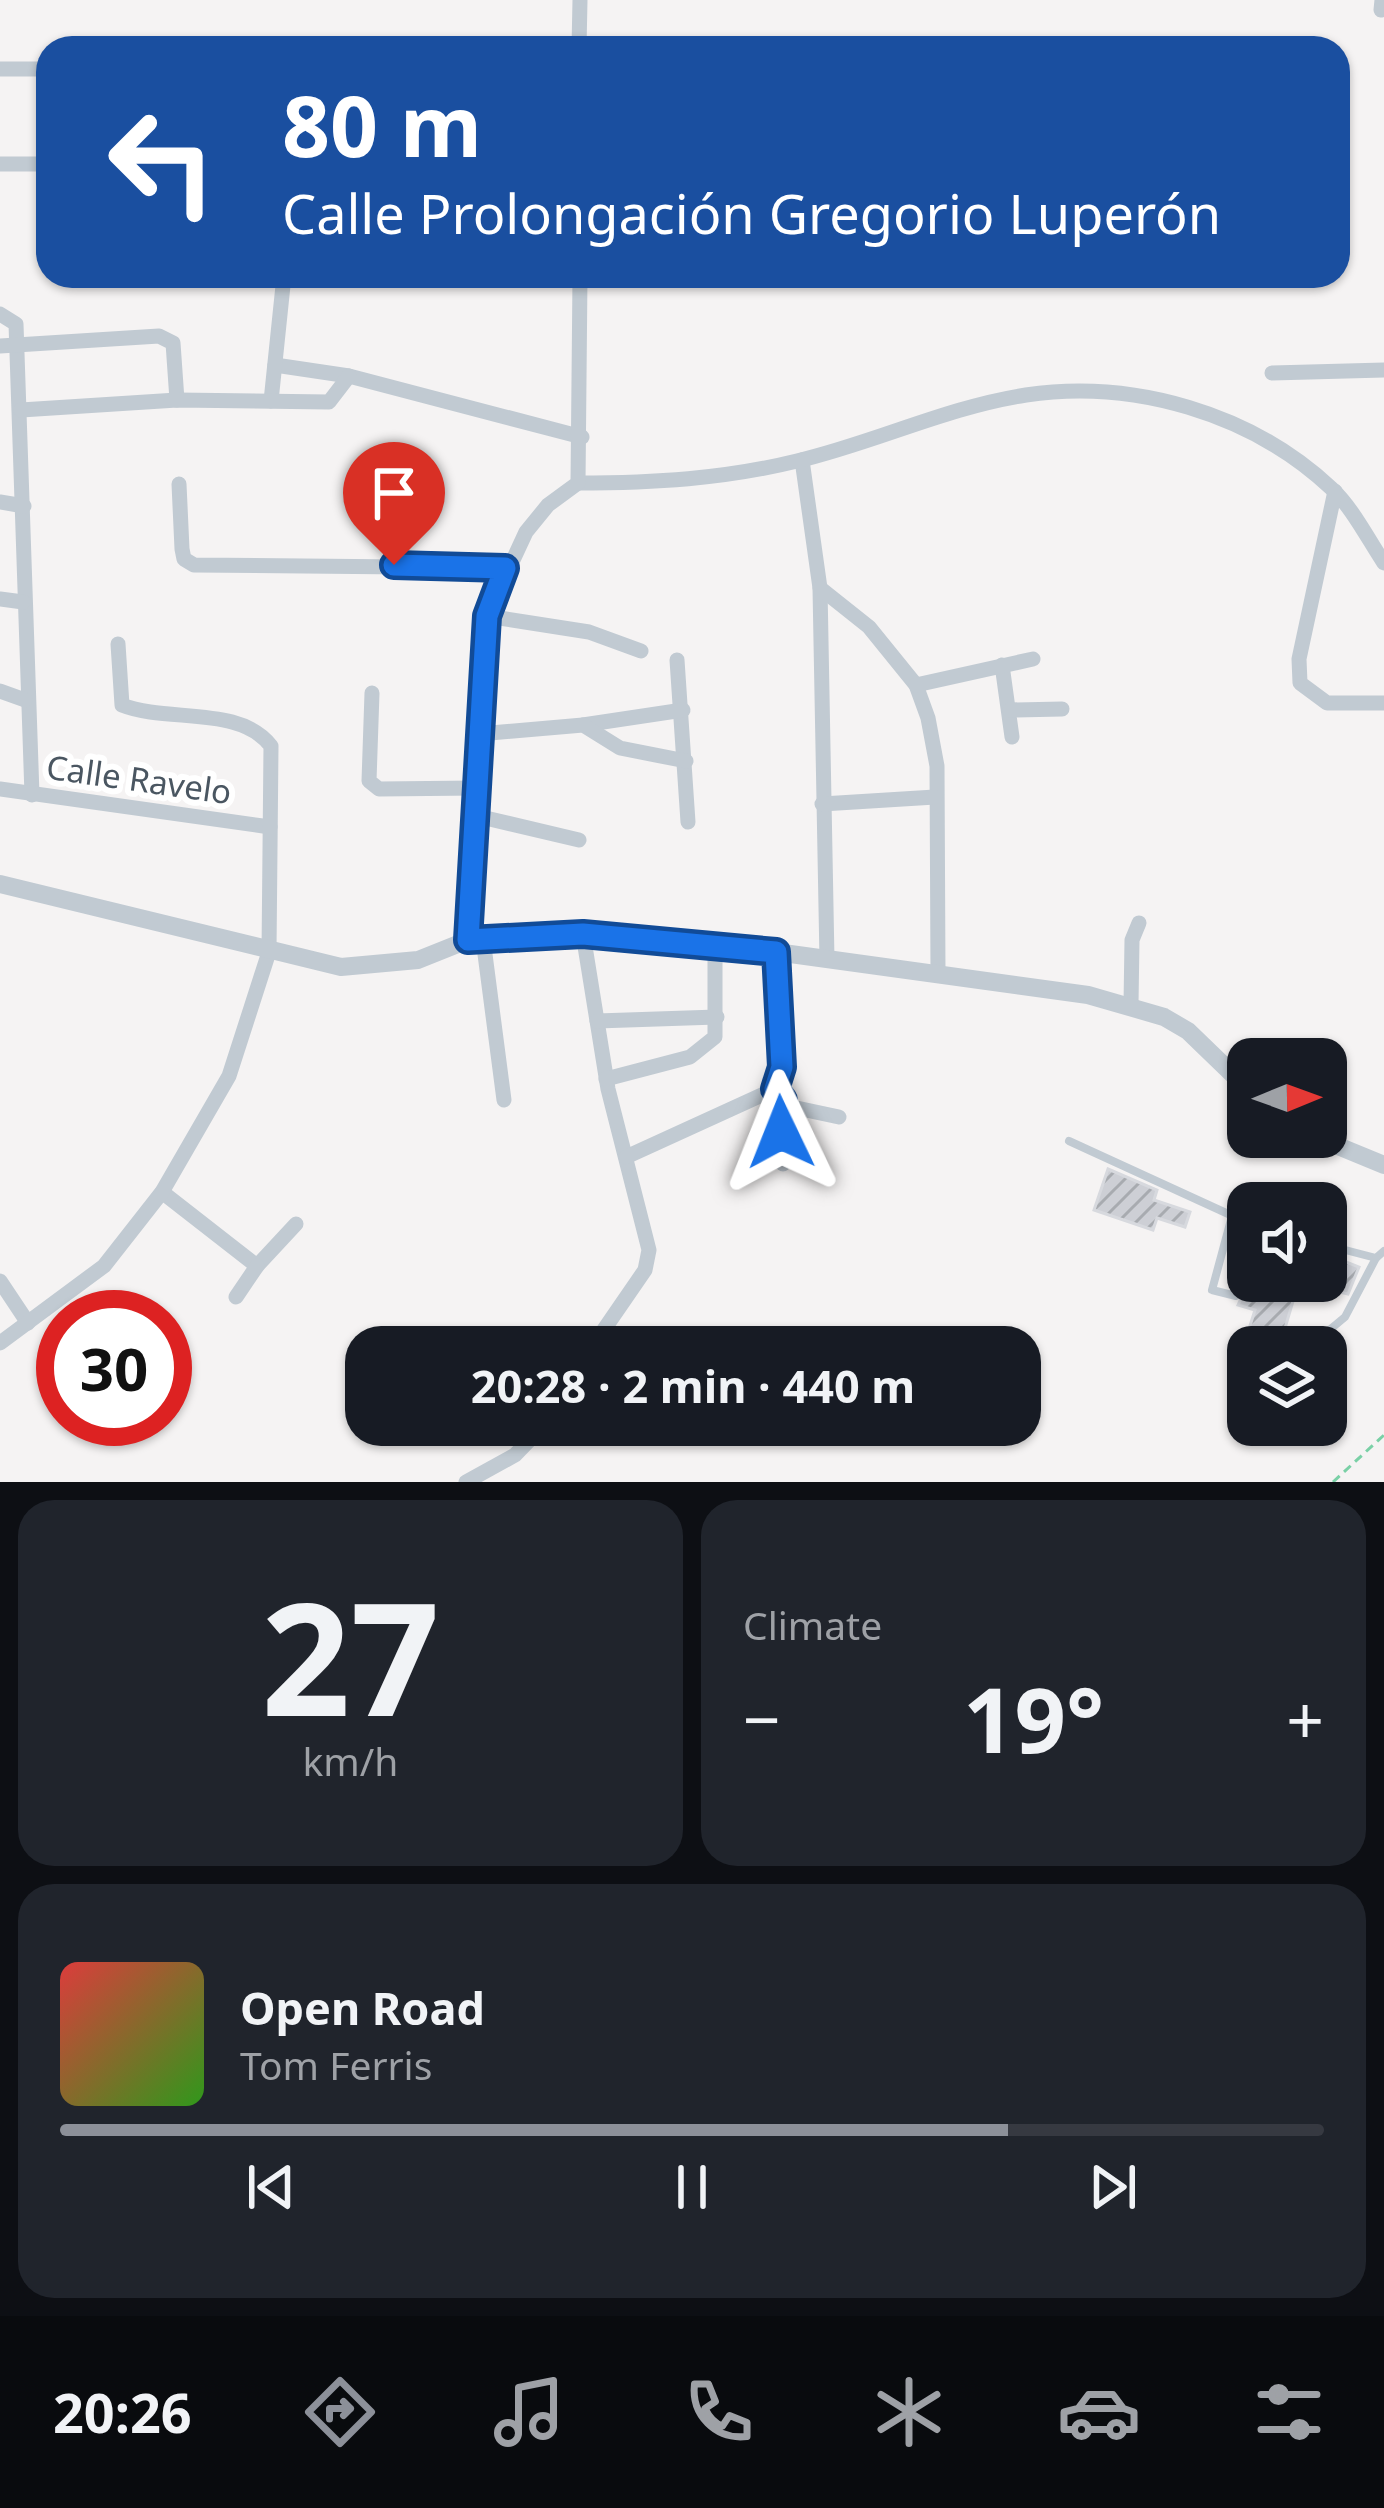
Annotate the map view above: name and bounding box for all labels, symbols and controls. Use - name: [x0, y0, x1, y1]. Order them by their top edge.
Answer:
- text: 80 m: [282, 67, 482, 182]
- icon: left: [84, 84, 240, 240]
- text: Calle Prolongación Gregorio Luperón: [282, 176, 1221, 250]
- pin: [343, 442, 445, 565]
- icon: arrive: [361, 460, 427, 526]
- street label: Calle Ravelo: [44, 744, 234, 814]
- north arrow: [1227, 1038, 1347, 1158]
- map controls: [1227, 1038, 1347, 1446]
- position arrow: [718, 1069, 844, 1195]
- button: sound: [1227, 1182, 1347, 1302]
- speed limit sign: 30: [36, 1290, 192, 1446]
- button: layers: [1227, 1326, 1347, 1446]
- text: 20:28 · 2 min · 440 m: [471, 1355, 915, 1416]
- text: 27: [261, 1549, 440, 1762]
- text: Climate: [743, 1598, 882, 1651]
- text: 19°: [963, 1657, 1104, 1779]
- text: −: [743, 1673, 781, 1763]
- text: +: [1286, 1673, 1324, 1763]
- text: km/h: [303, 1734, 398, 1787]
- text: Open Road: [240, 1977, 485, 2038]
- text: Tom Ferris: [240, 2038, 432, 2091]
- icon: previous: [238, 2154, 304, 2220]
- icon: pause: [659, 2154, 725, 2220]
- icon: next: [1080, 2154, 1146, 2220]
- icon: directions: [298, 2370, 382, 2454]
- icon: music: [487, 2370, 571, 2454]
- icon: phone: [677, 2370, 761, 2454]
- icon: climate: [867, 2370, 951, 2454]
- icon: car: [1057, 2370, 1141, 2454]
- icon: filters: [1247, 2370, 1331, 2454]
- text: 20:26: [53, 2375, 192, 2449]

